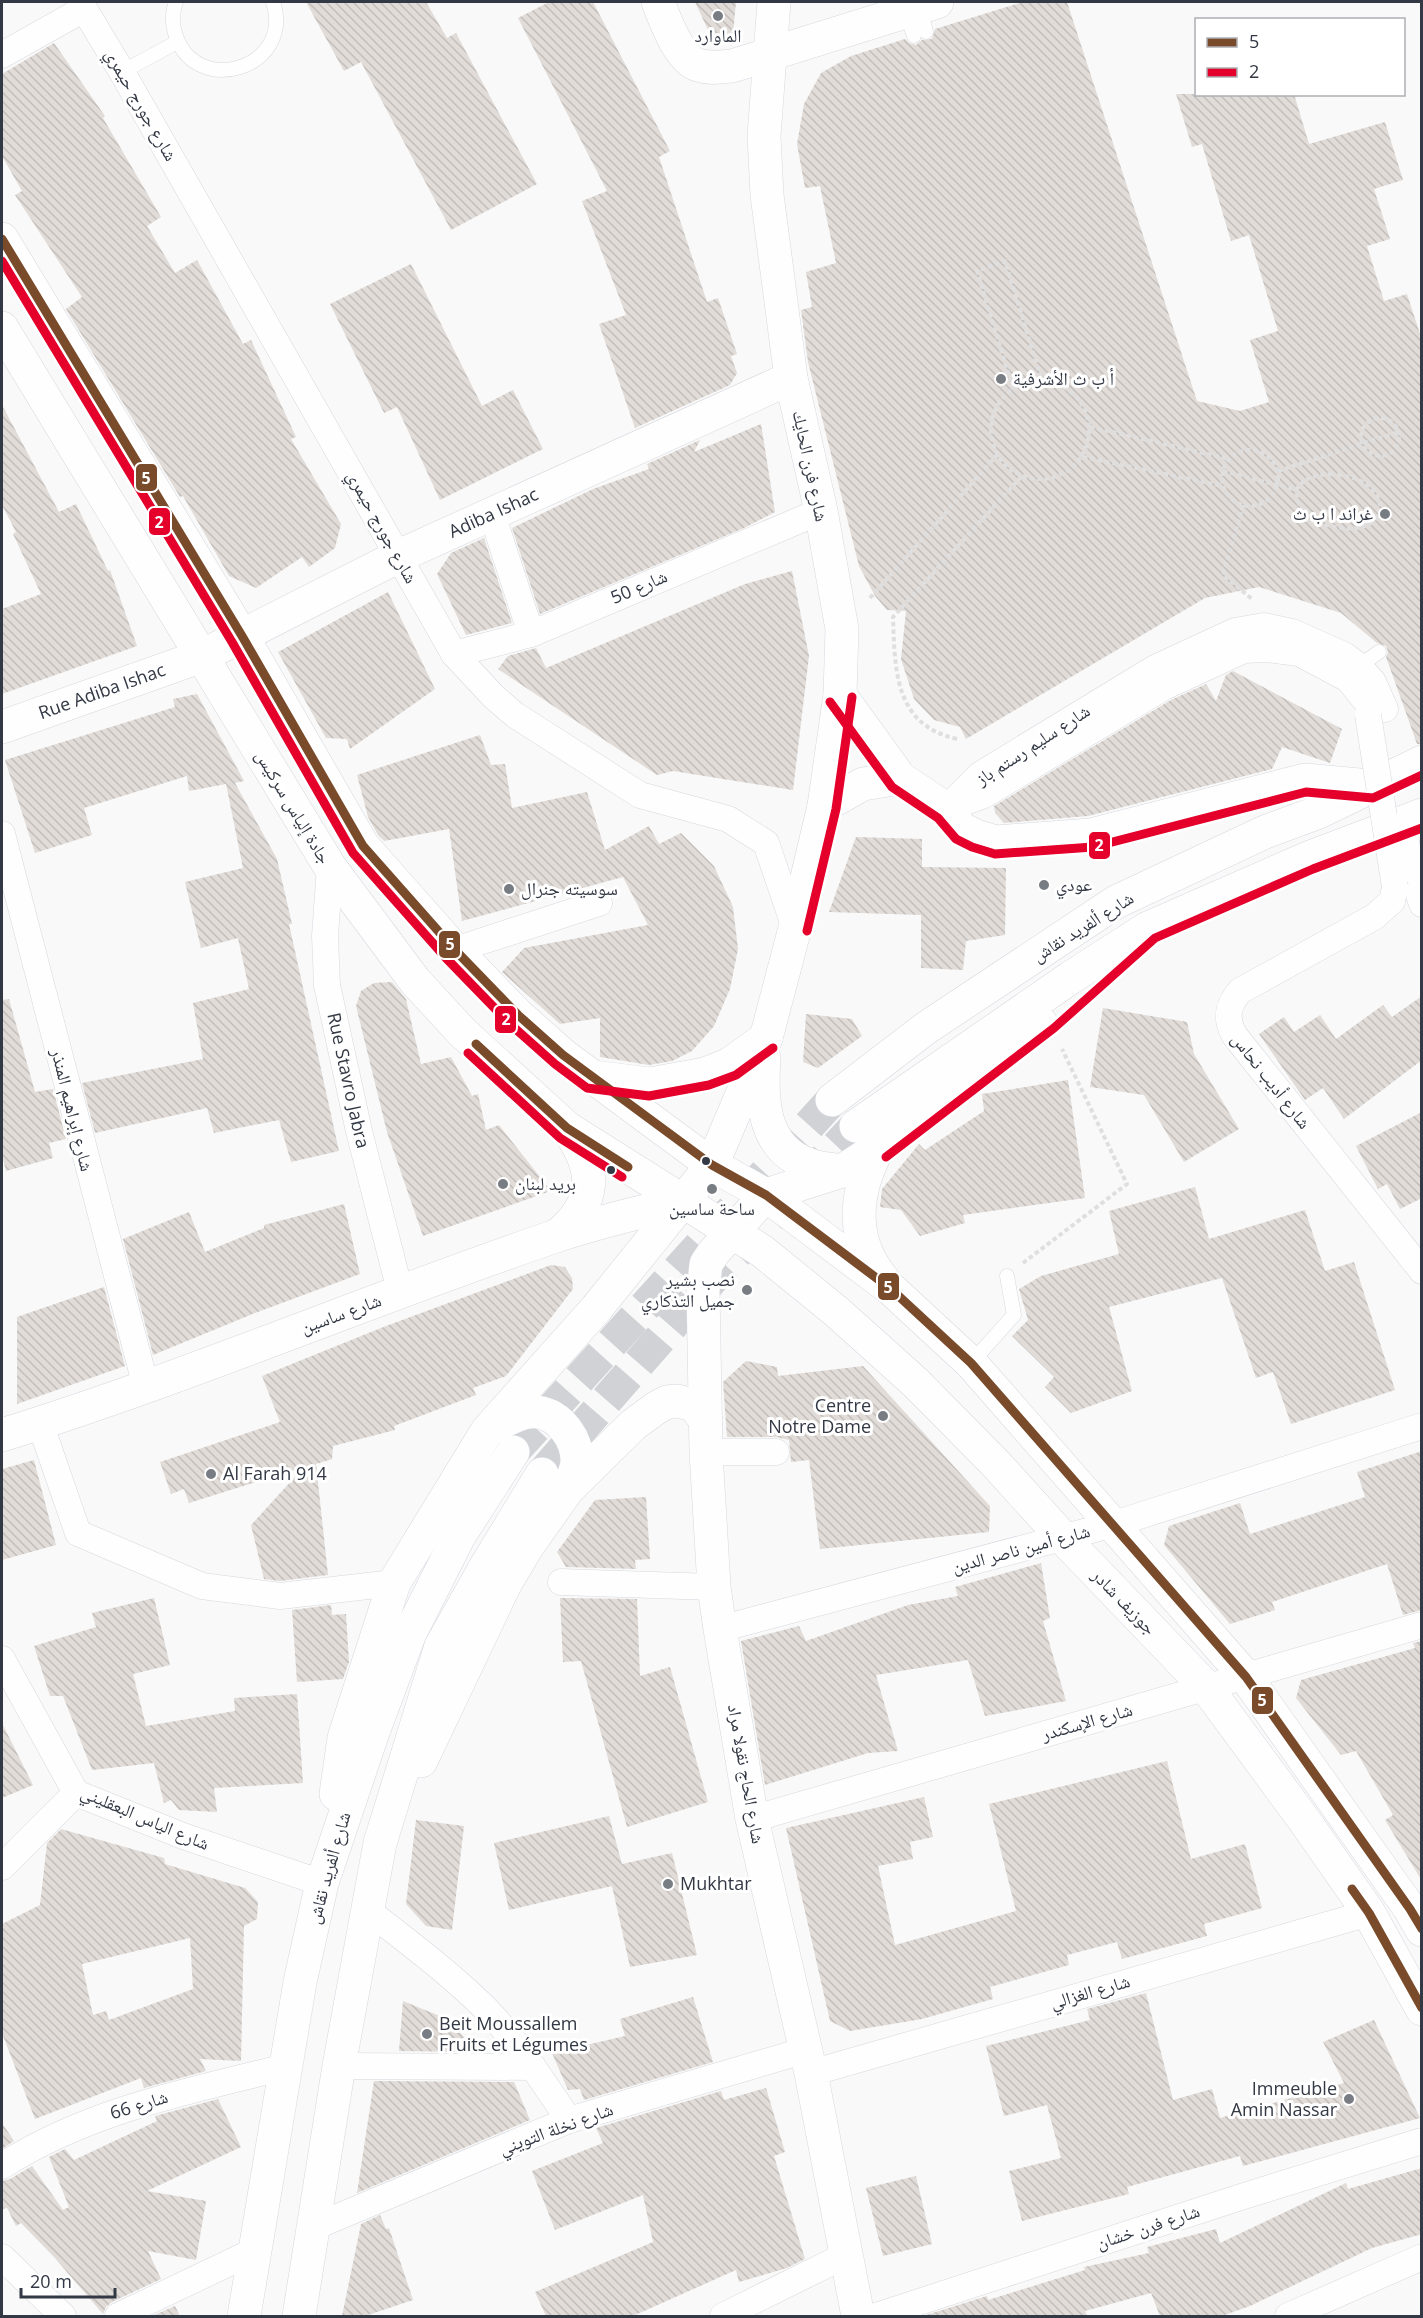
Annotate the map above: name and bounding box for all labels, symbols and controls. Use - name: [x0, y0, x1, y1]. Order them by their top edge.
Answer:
- marker: الماوارد: [711, 9, 725, 23]
- legend: [1195, 18, 1405, 96]
- place label: الماوارد: [694, 23, 742, 47]
- text: 5: [1249, 29, 1259, 53]
- street label: شارع جورج حيمري: [97, 44, 184, 167]
- text: 2: [1249, 59, 1259, 83]
- place label: أ ب ث الأشرفية: [1013, 366, 1114, 390]
- marker: أ ب ث الأشرفية: [994, 372, 1008, 386]
- street label: شارع فرن الحايك: [787, 408, 834, 524]
- line badge: 5: [135, 463, 158, 492]
- street label: شارع جورج حيمري: [339, 466, 424, 589]
- text: 5: [141, 467, 151, 489]
- street label: Adiba Ishac: [444, 481, 542, 543]
- place label: غراند ا ب ث: [1293, 501, 1373, 525]
- line badge: 2: [148, 507, 171, 536]
- marker: غراند ا ب ث: [1378, 507, 1392, 521]
- text: 2: [154, 511, 164, 533]
- street label: شارع 50: [607, 563, 671, 609]
- street label: Rue Adiba Ishac: [35, 657, 169, 724]
- street label: شارع سليم رستم باز: [970, 698, 1095, 791]
- street label: جادة إلياس سركيس: [250, 745, 337, 868]
- line badge: 2: [1088, 831, 1111, 860]
- text: 2: [1094, 834, 1104, 856]
- place label: عودي: [1056, 872, 1092, 900]
- place label: سوسيته جنرال: [521, 876, 618, 900]
- marker: عودي: [1037, 878, 1051, 892]
- marker: سوسيته جنرال: [502, 882, 516, 896]
- street label: شارع ألفريد نقاش: [1027, 885, 1138, 967]
- line badge: 5: [438, 930, 461, 959]
- text: 5: [445, 933, 455, 955]
- line badge: 2: [494, 1005, 517, 1034]
- text: 2: [501, 1008, 511, 1030]
- street label: Rue Stavro Jabra: [322, 1010, 376, 1151]
- street label: شارع أديب نحاس: [1227, 1027, 1317, 1133]
- street label: شارع إبراهيم المنذر: [45, 1045, 100, 1174]
- unlabelled marker: [700, 1155, 712, 1167]
- unlabelled marker: [605, 1164, 617, 1176]
- place label: بريد لبنان: [515, 1171, 576, 1195]
- marker: بريد لبنان: [496, 1177, 510, 1191]
- marker: ساحة ساسين: [705, 1182, 719, 1196]
- place label: ساحة ساسين: [669, 1196, 755, 1220]
- place label: نصب بشير جميل التذكاري: [641, 1267, 735, 1316]
- line badge: 5: [877, 1272, 900, 1301]
- text: 5: [883, 1276, 893, 1298]
- marker: نصب بشير جميل التذكاري: [740, 1283, 754, 1297]
- street label: شارع ساسين: [297, 1287, 384, 1339]
- place label: Centre Notre Dame: [768, 1393, 871, 1438]
- marker: Centre Notre Dame: [876, 1409, 890, 1423]
- place label: Al Farah 914: [223, 1461, 327, 1485]
- marker: Al Farah 914: [204, 1467, 218, 1481]
- street label: شارع أمين ناصر الدين: [949, 1518, 1092, 1578]
- street label: جوزيف شادر: [1086, 1562, 1162, 1640]
- line badge: 5: [1251, 1686, 1274, 1715]
- text: 5: [1257, 1689, 1267, 1711]
- street label: شارع الإسكندر: [1038, 1697, 1135, 1746]
- street label: شارع الحاج نقولا مراد: [722, 1702, 771, 1846]
- street label: شارع الياس البعقليني: [76, 1779, 213, 1858]
- street label: شارع ألفريد نقاش: [301, 1809, 355, 1926]
- place label: Mukhtar: [680, 1871, 752, 1895]
- marker: Mukhtar: [661, 1877, 675, 1891]
- street label: شارع الغزالي: [1047, 1968, 1134, 2017]
- place label: Beit Moussallem Fruits et Légumes: [439, 2011, 588, 2056]
- marker: Beit Moussallem Fruits et Légumes: [420, 2027, 434, 2041]
- place label: Immeuble Amin Nassar: [1231, 2076, 1338, 2121]
- street label: شارع 66: [107, 2084, 171, 2124]
- marker: Immeuble Amin Nassar: [1342, 2092, 1356, 2106]
- street label: شارع نخلة التويني: [495, 2096, 617, 2163]
- street label: شارع فرن خشان: [1093, 2198, 1202, 2254]
- scale bar: [21, 2261, 116, 2299]
- text: 20 m: [30, 2269, 72, 2293]

